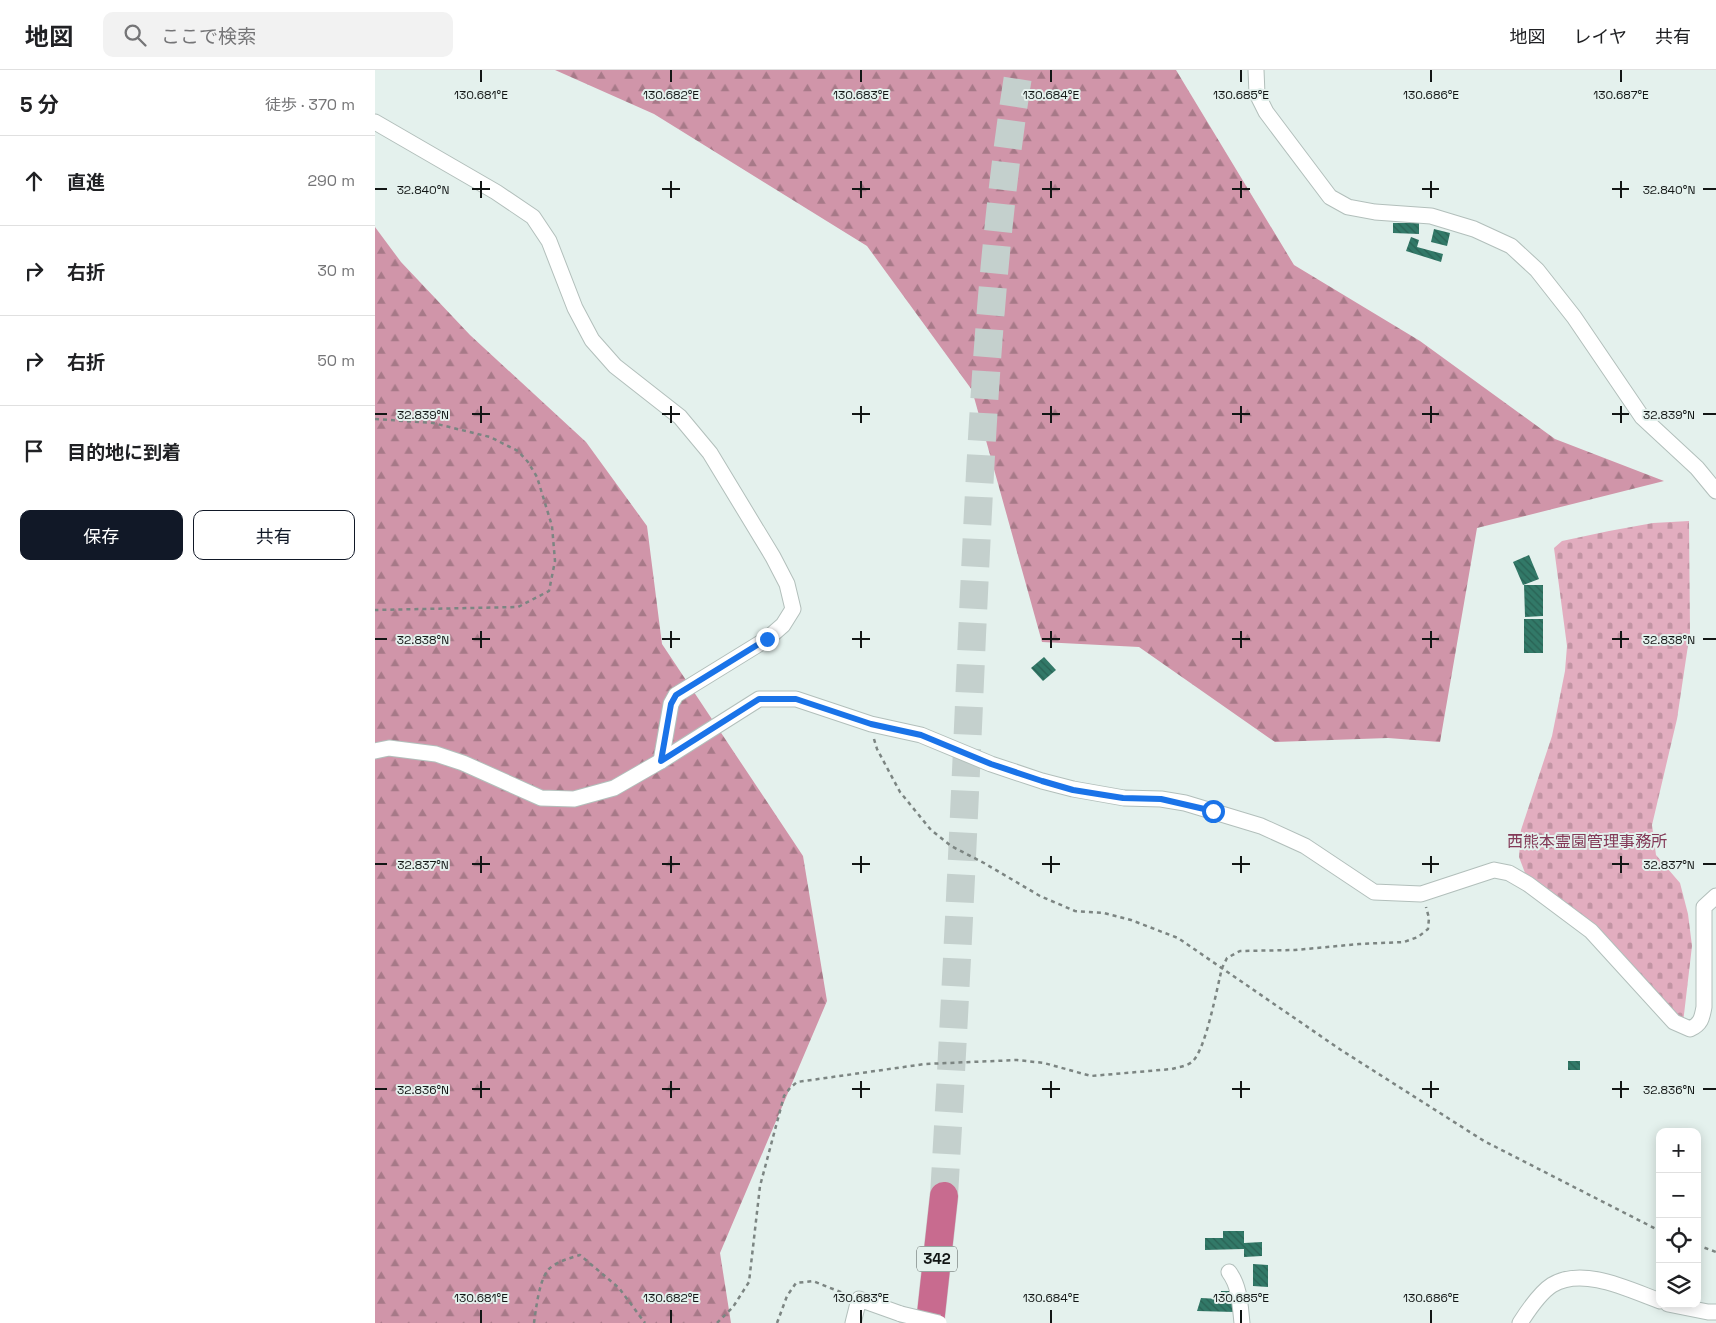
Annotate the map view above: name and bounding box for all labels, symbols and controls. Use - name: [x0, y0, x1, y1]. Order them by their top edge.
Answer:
- search box: [103, 12, 453, 57]
- text: 地図: [25, 21, 73, 52]
- icon: search: [121, 21, 149, 49]
- text: ここで検索: [161, 24, 256, 49]
- text: 地図: [1510, 25, 1546, 48]
- text: レイヤ: [1574, 25, 1627, 48]
- text: 共有: [1655, 25, 1691, 48]
- text: 130.681°E: [454, 87, 508, 103]
- text: 130.682°E: [643, 87, 699, 103]
- text: 130.683°E: [833, 87, 889, 103]
- text: 130.684°E: [1023, 87, 1079, 103]
- text: 130.685°E: [1213, 87, 1269, 103]
- text: 130.686°E: [1403, 87, 1459, 103]
- text: 130.687°E: [1593, 87, 1649, 103]
- text: 5 分: [20, 91, 59, 118]
- text: 徒歩 · 370 m: [265, 94, 355, 115]
- icon: ahead: [20, 167, 48, 195]
- text: 直進: [67, 170, 105, 195]
- text: 290 m: [307, 170, 355, 191]
- text: 32.840°N: [397, 182, 449, 198]
- text: 32.840°N: [1643, 182, 1695, 198]
- icon: right: [20, 257, 48, 285]
- text: 右折: [67, 260, 105, 285]
- text: 30 m: [317, 260, 355, 281]
- icon: right: [20, 347, 48, 375]
- text: 右折: [67, 350, 105, 375]
- text: 50 m: [317, 350, 355, 371]
- text: 32.839°N: [397, 407, 449, 423]
- text: 32.839°N: [1643, 407, 1695, 423]
- icon: arrive: [20, 437, 48, 465]
- text: 目的地に到着: [67, 440, 181, 465]
- button: 保存: [20, 510, 183, 560]
- button: 共有: [193, 510, 355, 560]
- route end: [756, 628, 779, 651]
- text: 32.838°N: [397, 632, 449, 648]
- text: 32.838°N: [1643, 632, 1695, 648]
- route start: [1202, 800, 1225, 823]
- park label: 西熊本霊園管理事務所: [1507, 831, 1667, 852]
- text: 32.837°N: [397, 857, 449, 873]
- text: 32.837°N: [1643, 857, 1695, 873]
- text: 32.836°N: [397, 1082, 449, 1098]
- text: 32.836°N: [1643, 1082, 1695, 1098]
- map controls: [1656, 1128, 1701, 1308]
- button: +: [1656, 1128, 1701, 1173]
- button: −: [1656, 1173, 1701, 1218]
- button: locate: [1656, 1218, 1701, 1263]
- road number: 342: [917, 1246, 957, 1272]
- button: layers: [1656, 1263, 1701, 1308]
- text: 130.681°E: [454, 1290, 508, 1306]
- text: 130.682°E: [643, 1290, 699, 1306]
- text: 130.683°E: [833, 1290, 889, 1306]
- text: 130.684°E: [1023, 1290, 1079, 1306]
- text: 130.685°E: [1213, 1290, 1269, 1306]
- text: 130.686°E: [1403, 1290, 1459, 1306]

